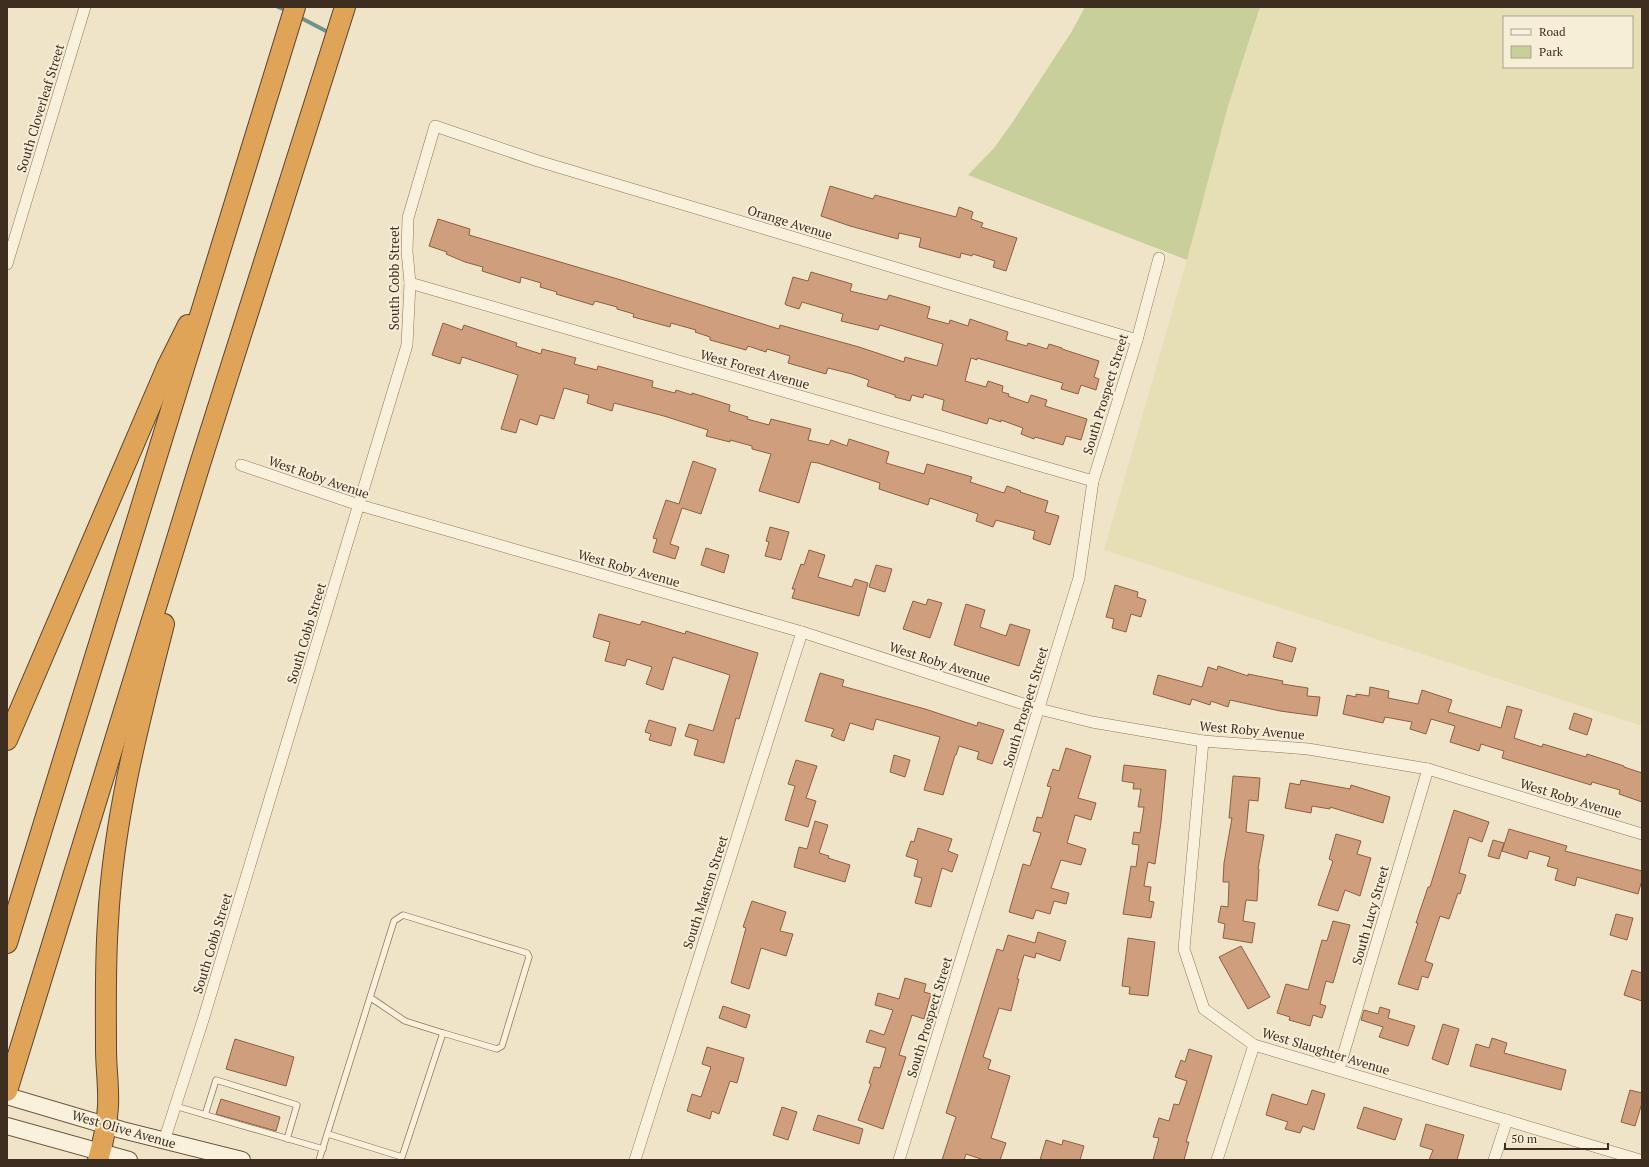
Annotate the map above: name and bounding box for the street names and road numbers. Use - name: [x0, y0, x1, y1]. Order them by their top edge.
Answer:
- street label: South Cloverleaf Street: [12, 41, 68, 175]
- street label: Orange Avenue: [745, 201, 835, 243]
- street label: South Cobb Street: [385, 226, 403, 330]
- street label: South Prospect Street: [1078, 331, 1132, 457]
- street label: West Forest Avenue: [698, 345, 812, 393]
- street label: West Roby Avenue: [266, 451, 372, 503]
- street label: West Roby Avenue: [576, 545, 682, 591]
- street label: South Cobb Street: [282, 580, 330, 686]
- street label: West Roby Avenue: [887, 637, 993, 687]
- street label: South Prospect Street: [998, 644, 1052, 770]
- street label: West Roby Avenue: [1199, 716, 1305, 744]
- street label: West Roby Avenue: [1518, 774, 1624, 822]
- street label: South Maston Street: [678, 833, 732, 951]
- street label: South Lucy Street: [1347, 863, 1393, 967]
- street label: South Cobb Street: [188, 890, 236, 996]
- street label: South Prospect Street: [902, 954, 956, 1080]
- street label: West Slaughter Avenue: [1260, 1023, 1392, 1079]
- street label: West Olive Avenue: [70, 1106, 178, 1152]

